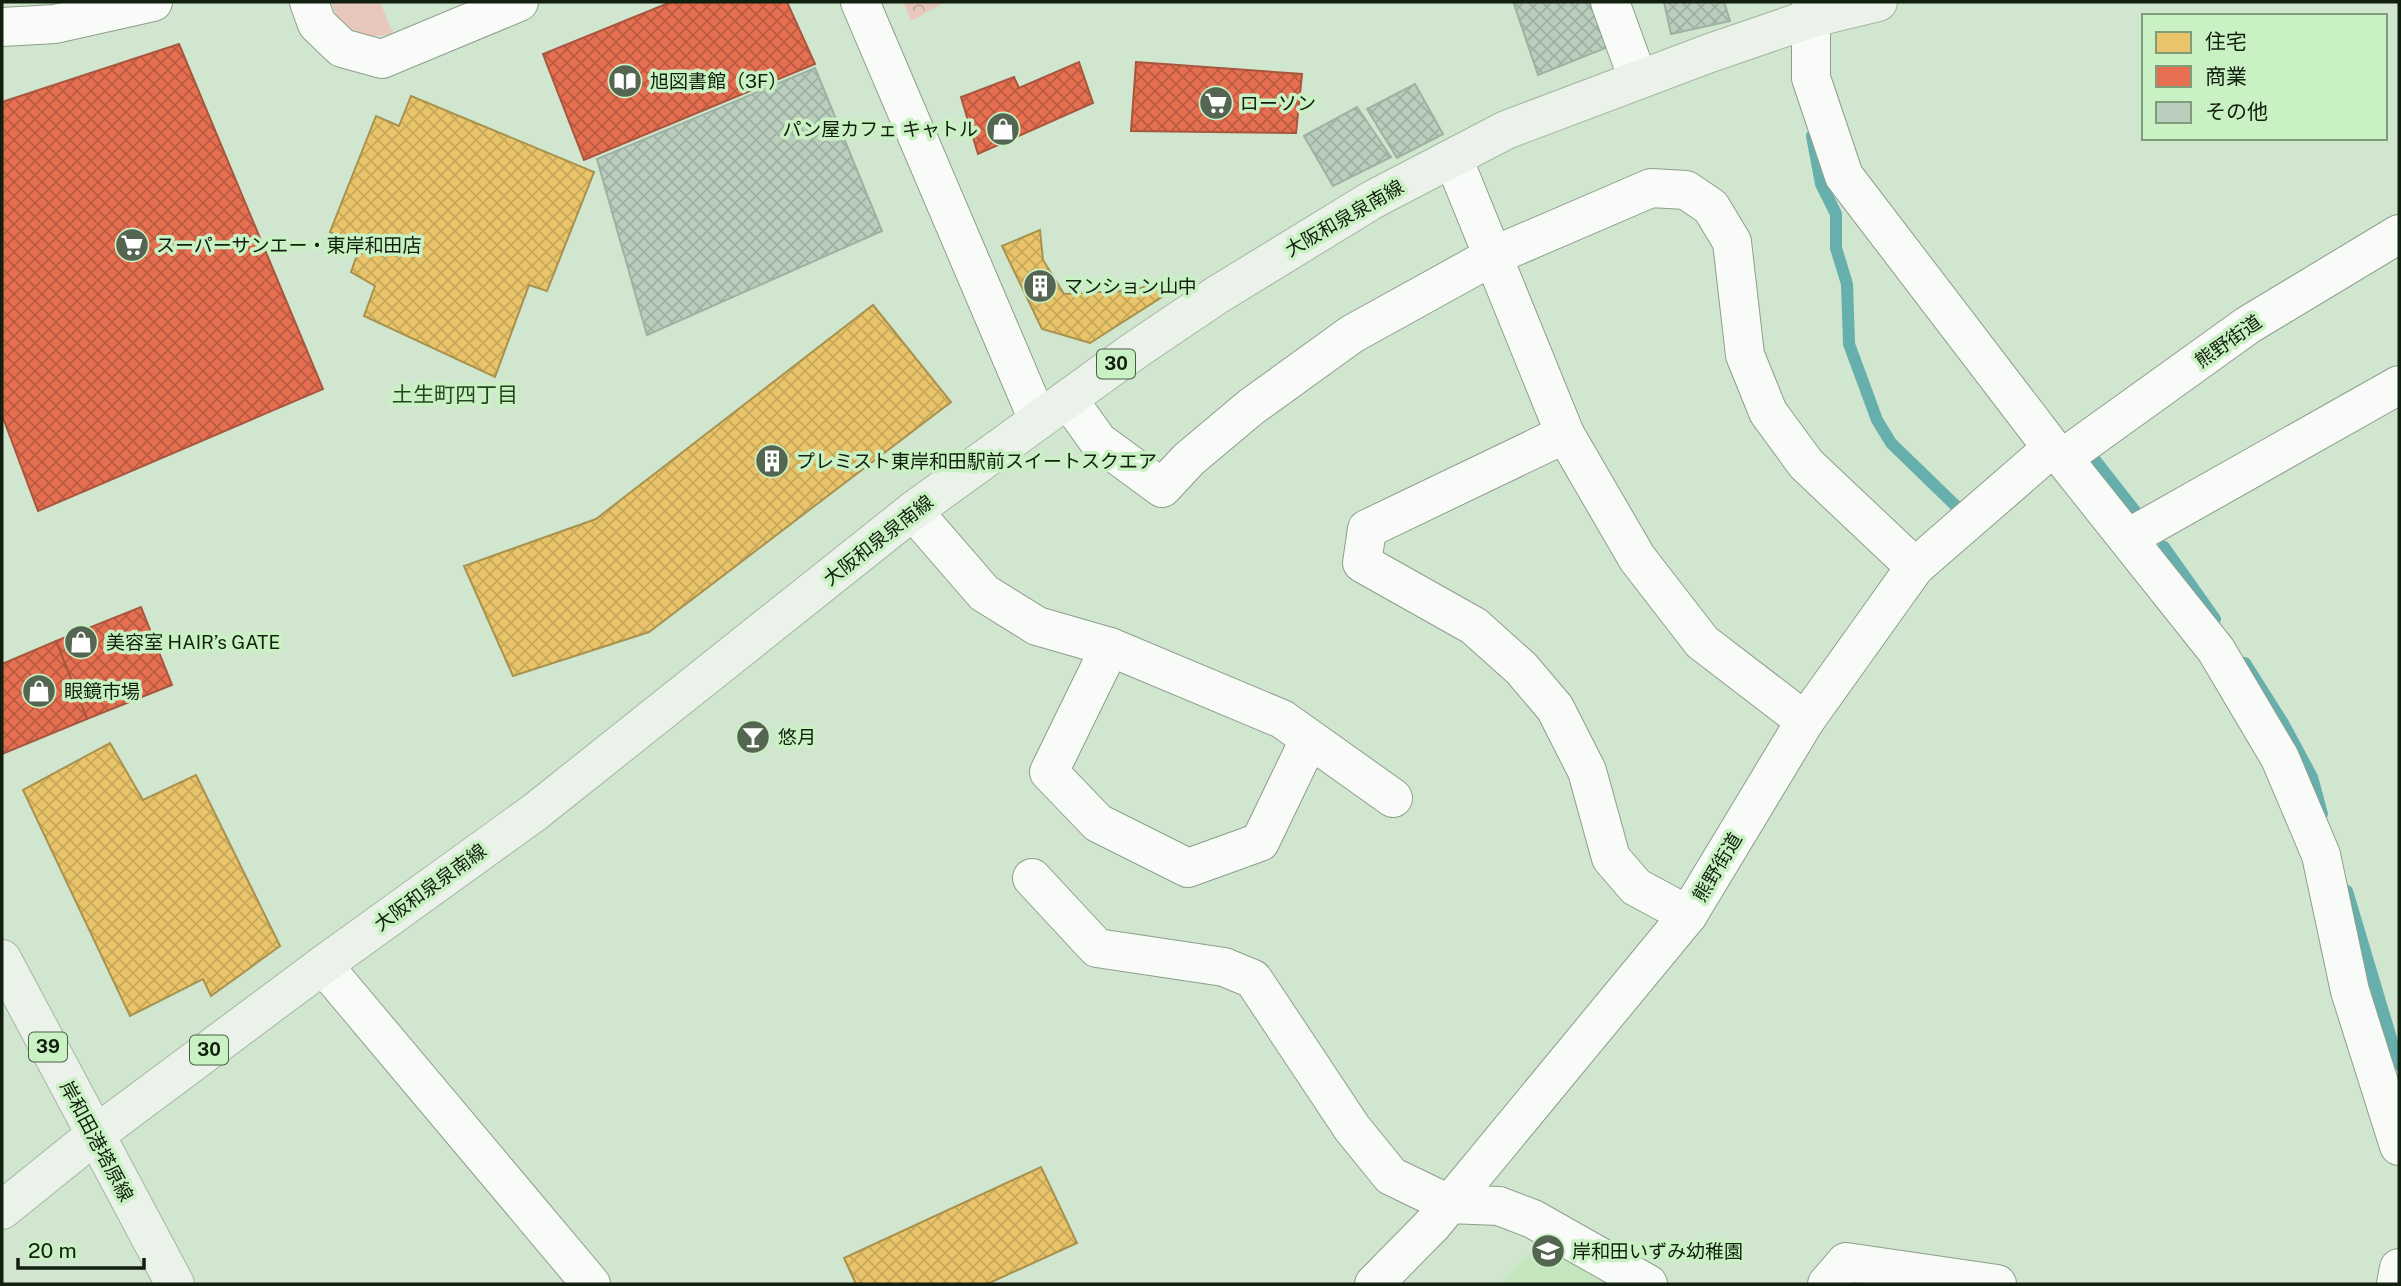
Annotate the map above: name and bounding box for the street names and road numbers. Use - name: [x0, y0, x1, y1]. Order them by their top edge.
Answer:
- street label: 大阪和泉泉南線: [1281, 175, 1407, 261]
- street label: 熊野街道: [2191, 310, 2265, 372]
- road number: 30: [1097, 350, 1135, 378]
- street label: 大阪和泉泉南線: [819, 490, 937, 590]
- street label: 熊野街道: [1688, 829, 1746, 905]
- street label: 大阪和泉泉南線: [370, 839, 490, 935]
- road number: 39: [29, 1032, 67, 1062]
- road number: 30: [190, 1036, 228, 1064]
- street label: 岸和田港塔原線: [56, 1077, 138, 1205]

